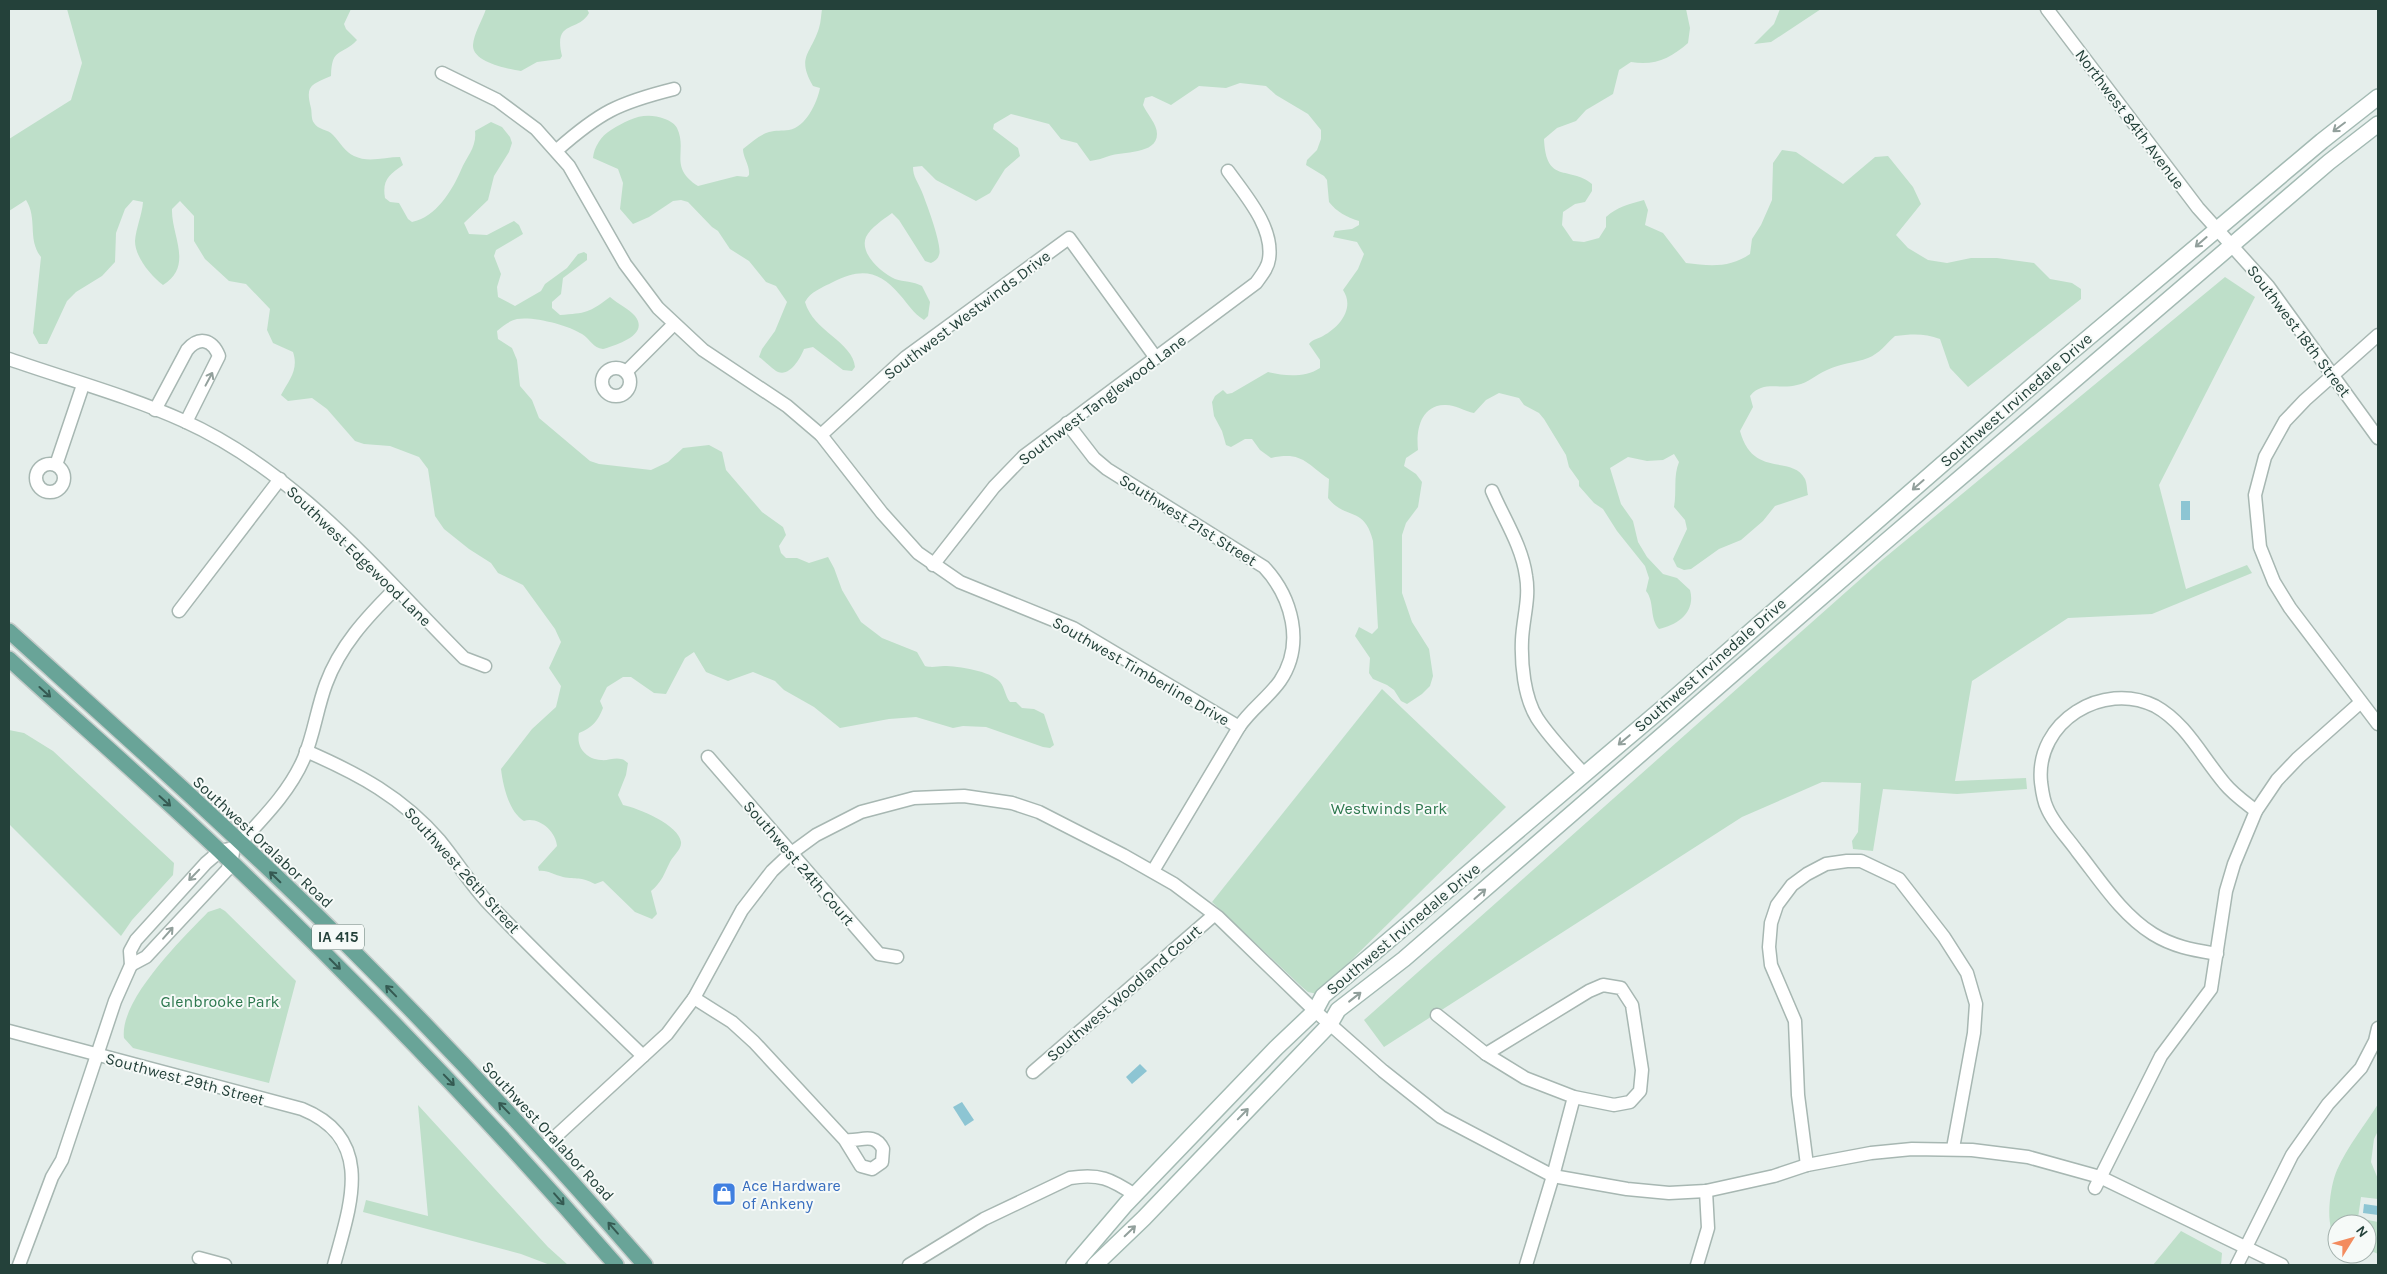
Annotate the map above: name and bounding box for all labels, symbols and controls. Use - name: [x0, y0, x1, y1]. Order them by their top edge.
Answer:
- street label: Northwest 84th Avenue: [2071, 45, 2189, 193]
- one-way arrow: [2332, 122, 2346, 132]
- one-way arrow: [2194, 236, 2207, 247]
- street label: Southwest Westwinds Drive: [880, 246, 1054, 384]
- street label: Southwest 18th Street: [2243, 261, 2355, 401]
- street label: Southwest Irvinedale Drive: [1936, 329, 2096, 471]
- street label: Southwest Tanglewood Lane: [1014, 331, 1190, 469]
- one-way arrow: [204, 371, 214, 386]
- street label: Southwest 21st Street: [1116, 470, 1260, 570]
- one-way arrow: [1912, 479, 1925, 490]
- street label: Southwest Edgewood Lane: [283, 482, 435, 630]
- street label: Southwest Irvinedale Drive: [1630, 594, 1790, 736]
- street label: Southwest Timberline Drive: [1049, 612, 1233, 730]
- one-way arrow: [38, 686, 51, 698]
- one-way arrow: [1617, 734, 1630, 746]
- street label: Southwest Oralabor Road: [189, 772, 337, 912]
- one-way arrow: [158, 795, 171, 807]
- street label: Southwest 24th Court: [739, 797, 859, 929]
- park label: Westwinds Park: [1331, 799, 1447, 818]
- street label: Southwest 26th Street: [400, 803, 524, 937]
- street label: Southwest Irvinedale Drive: [1322, 859, 1484, 999]
- one-way arrow: [188, 869, 200, 882]
- one-way arrow: [269, 871, 282, 883]
- one-way arrow: [1473, 889, 1486, 900]
- street label: Southwest Woodland Court: [1043, 921, 1205, 1065]
- road number: IA 415: [312, 924, 364, 950]
- one-way arrow: [162, 927, 174, 940]
- one-way arrow: [328, 958, 341, 970]
- one-way arrow: [385, 984, 397, 997]
- park label: Glenbrooke Park: [161, 992, 279, 1011]
- one-way arrow: [1348, 992, 1361, 1003]
- street label: Southwest 29th Street: [103, 1049, 267, 1109]
- street label: Southwest Oralabor Road: [478, 1057, 618, 1205]
- one-way arrow: [443, 1073, 455, 1086]
- one-way arrow: [498, 1102, 510, 1114]
- one-way arrow: [1237, 1108, 1249, 1120]
- place label: Ace Hardware of Ankeny: [742, 1176, 841, 1213]
- shop icon: Ace Hardware of Ankeny: [711, 1181, 737, 1207]
- one-way arrow: [553, 1193, 565, 1206]
- north arrow: [2327, 1214, 2377, 1264]
- one-way arrow: [607, 1222, 618, 1235]
- text: N: [2352, 1222, 2372, 1241]
- one-way arrow: [1124, 1225, 1137, 1237]

